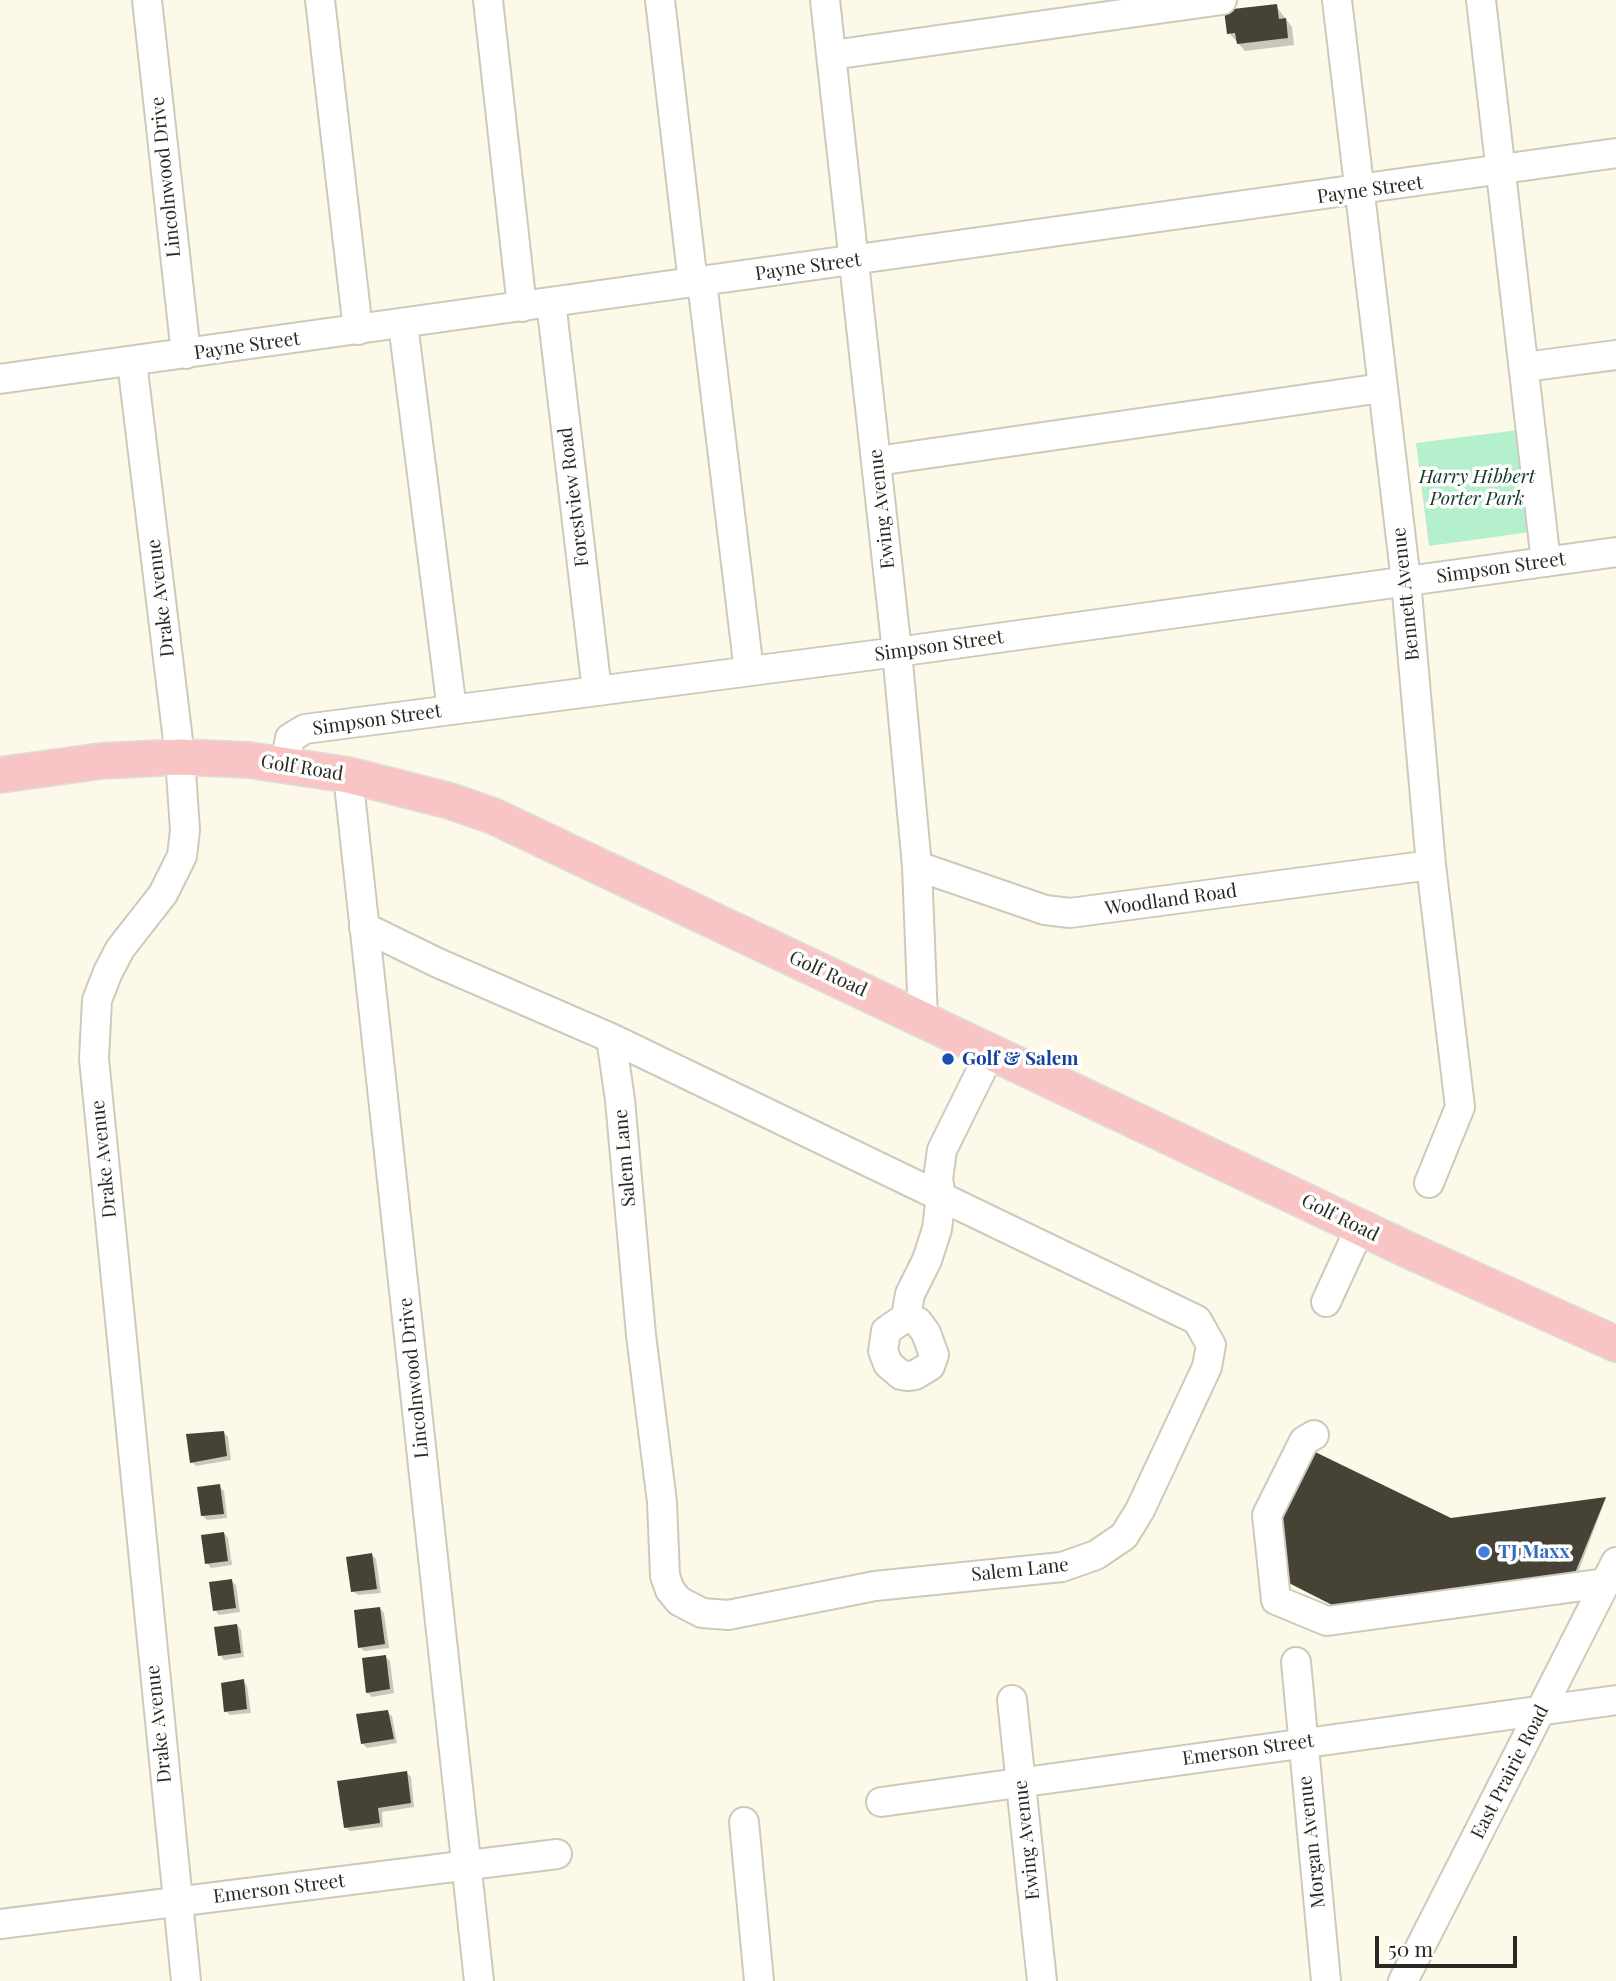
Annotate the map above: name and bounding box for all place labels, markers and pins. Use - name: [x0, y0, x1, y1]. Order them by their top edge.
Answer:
- place label: Golf & Salem: [962, 1048, 1078, 1070]
- marker: Golf & Salem: [940, 1051, 956, 1067]
- place label: TJ Maxx: [1498, 1541, 1570, 1563]
- marker: TJ Maxx: [1476, 1544, 1492, 1560]

